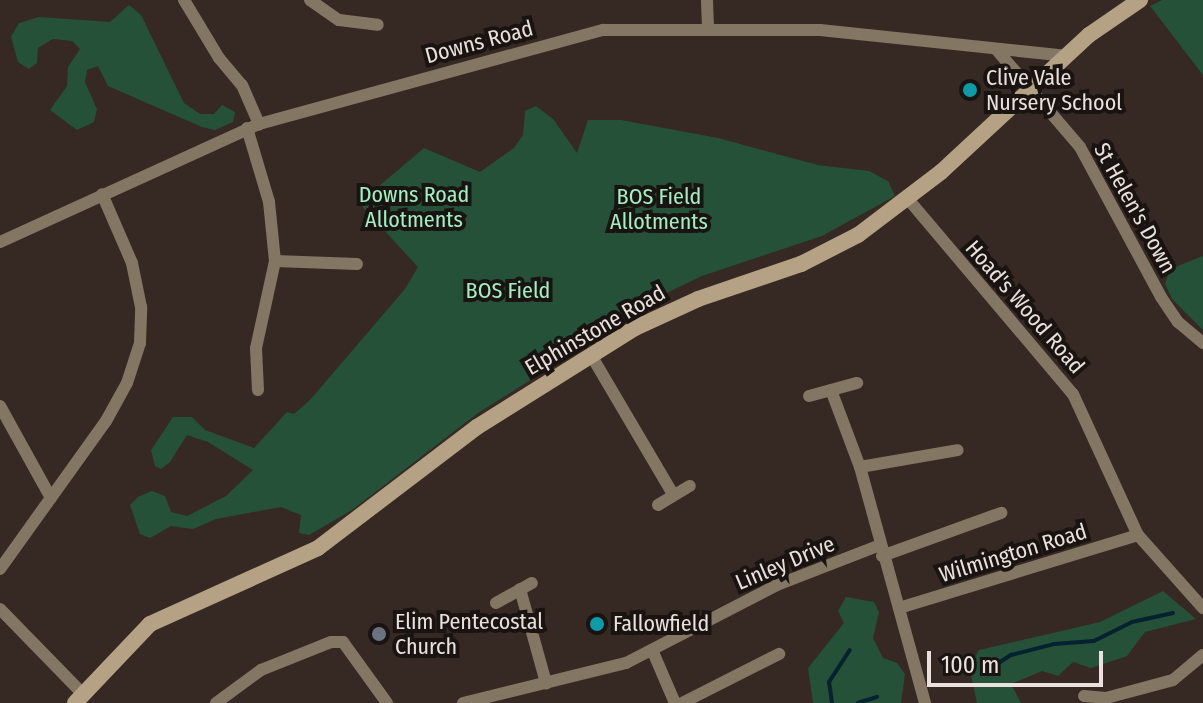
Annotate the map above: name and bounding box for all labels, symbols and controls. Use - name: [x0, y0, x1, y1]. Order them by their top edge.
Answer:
- street label: Downs Road: [422, 15, 536, 69]
- place label: Clive Vale Nursery School: [986, 64, 1122, 116]
- marker: Clive Vale Nursery School: [961, 81, 979, 99]
- street label: St Helen's Down: [1088, 138, 1182, 278]
- park label: Downs Road Allotments: [359, 181, 469, 232]
- park label: BOS Field Allotments: [610, 183, 708, 234]
- street label: Hoad's Wood Road: [960, 235, 1090, 379]
- park label: BOS Field: [466, 278, 550, 304]
- street label: Elphinstone Road: [520, 279, 670, 381]
- street label: Wilmington Road: [936, 518, 1090, 588]
- street label: Linley Drive: [732, 530, 838, 596]
- place label: Elim Pentecostal Church: [395, 608, 543, 660]
- place label: Fallowfield: [613, 611, 709, 637]
- marker: Fallowfield: [588, 615, 606, 633]
- marker: Elim Pentecostal Church: [370, 625, 388, 643]
- scale bar: [931, 635, 1107, 685]
- text: 100 m: [941, 651, 999, 679]

